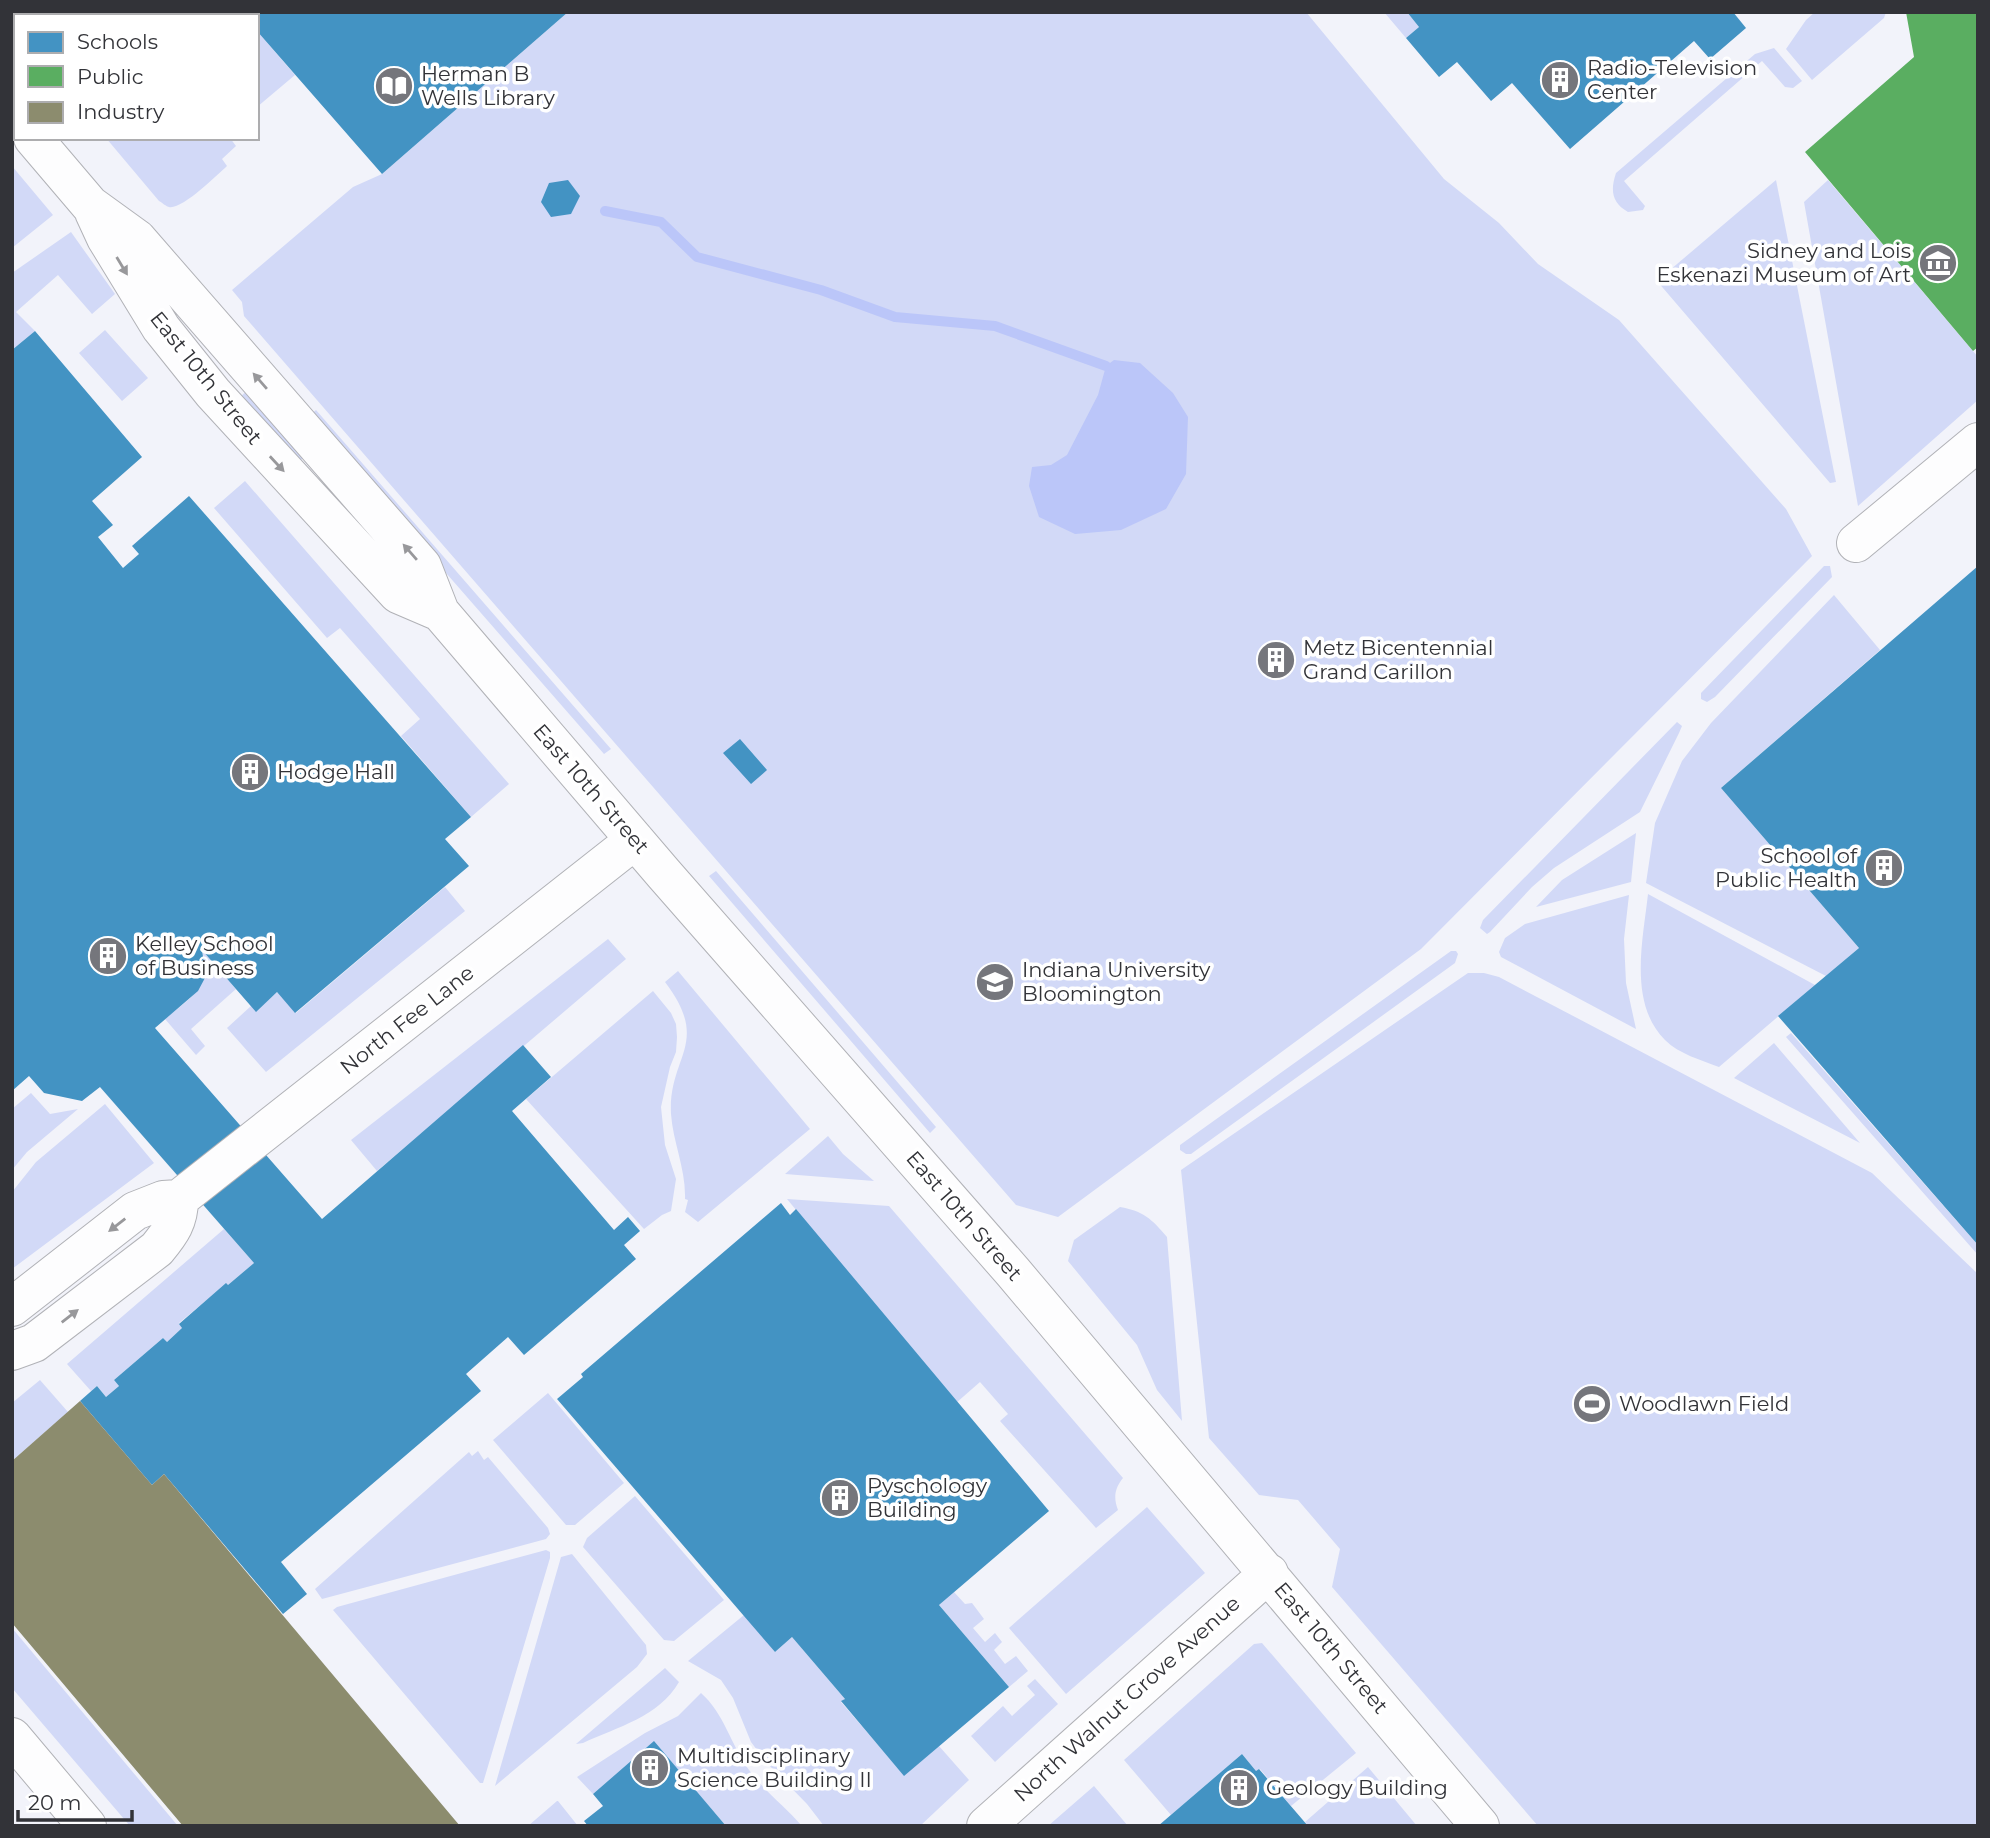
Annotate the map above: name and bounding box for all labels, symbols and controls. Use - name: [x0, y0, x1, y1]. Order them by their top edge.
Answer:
- legend: [14, 14, 259, 140]
- text: Schools: [77, 29, 158, 54]
- place label: Radio-Television Center: [1587, 55, 1757, 104]
- building icon: Radio-Television Center: [1539, 59, 1581, 101]
- place label: Herman B Wells Library: [421, 61, 555, 110]
- text: Public: [77, 64, 144, 89]
- library icon: Herman B Wells Library: [373, 65, 415, 107]
- text: Industry: [77, 99, 165, 124]
- place label: Sidney and Lois Eskenazi Museum of Art: [1656, 238, 1911, 287]
- museum icon: Sidney and Lois Eskenazi Museum of Art: [1917, 242, 1959, 284]
- one-way arrow: [116, 256, 128, 275]
- street label: East 10th Street: [145, 306, 268, 449]
- one-way arrow: [252, 372, 268, 390]
- one-way arrow: [268, 455, 284, 472]
- one-way arrow: [402, 543, 418, 561]
- place label: Metz Bicentennial Grand Carillon: [1303, 635, 1493, 684]
- building icon: Metz Bicentennial Grand Carillon: [1255, 639, 1297, 681]
- street label: East 10th Street: [528, 719, 655, 859]
- building icon: Hodge Hall: [229, 751, 271, 793]
- place label: Hodge Hall: [277, 759, 395, 784]
- place label: School of Public Health: [1715, 843, 1858, 892]
- building icon: School of Public Health: [1863, 847, 1905, 889]
- place label: Kelley School of Business: [135, 931, 274, 980]
- building icon: Kelley School of Business: [87, 935, 129, 977]
- place label: Indiana University Bloomington: [1022, 957, 1211, 1006]
- street label: North Fee Lane: [335, 960, 478, 1080]
- school or university icon: Indiana University Bloomington: [974, 961, 1016, 1003]
- street label: East 10th Street: [901, 1146, 1028, 1286]
- one-way arrow: [109, 1217, 127, 1232]
- one-way arrow: [61, 1309, 79, 1323]
- sports icon: Woodlawn Field: [1571, 1383, 1613, 1425]
- place label: Woodlawn Field: [1619, 1391, 1789, 1416]
- place label: Pyschology Building: [867, 1473, 988, 1522]
- building icon: Pyschology Building: [819, 1477, 861, 1519]
- street label: East 10th Street: [1269, 1577, 1394, 1719]
- street label: North Walnut Grove Avenue: [1009, 1590, 1245, 1807]
- place label: Multidisciplinary Science Building II: [677, 1743, 872, 1792]
- building icon: Multidisciplinary Science Building II: [629, 1747, 671, 1789]
- building icon: Geology Building: [1218, 1767, 1260, 1809]
- place label: Geology Building: [1266, 1775, 1448, 1800]
- scale bar: [18, 1778, 131, 1822]
- text: 20 m: [28, 1790, 82, 1815]

